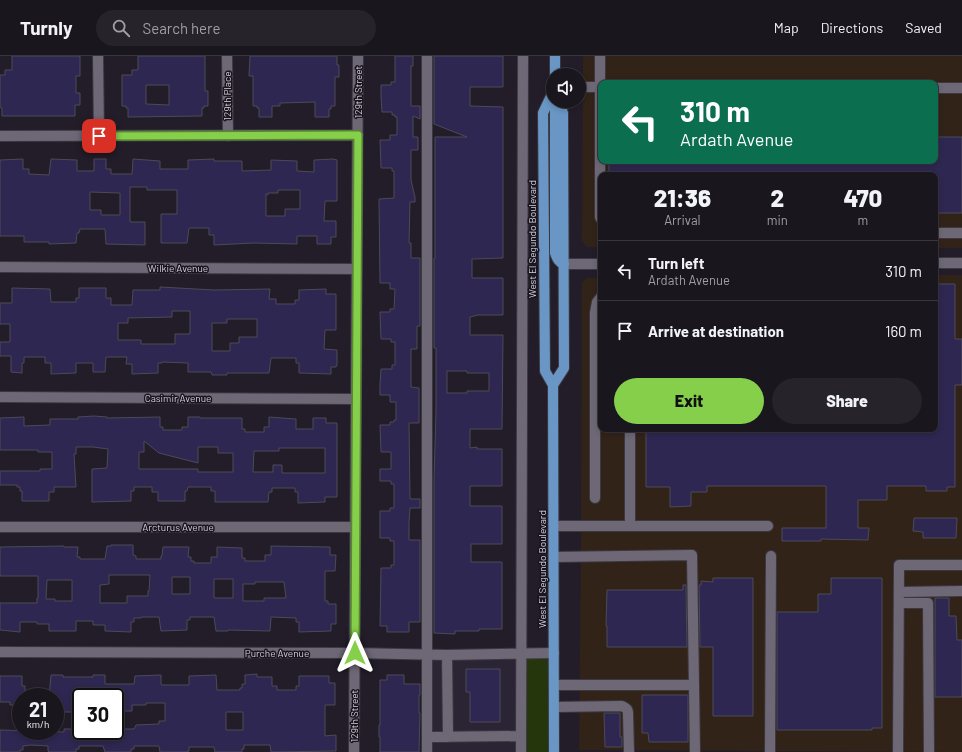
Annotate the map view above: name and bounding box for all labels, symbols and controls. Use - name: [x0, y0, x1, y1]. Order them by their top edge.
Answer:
- search box: [96, 10, 376, 46]
- text: Turnly: [20, 16, 72, 39]
- icon: search: [110, 17, 132, 39]
- text: Search here: [142, 19, 220, 37]
- text: Map: [774, 19, 799, 36]
- text: Directions: [821, 19, 883, 36]
- text: Saved: [905, 19, 942, 36]
- street label: 129th Street: [352, 65, 364, 118]
- map controls: [546, 68, 586, 108]
- button: sound: [546, 68, 586, 108]
- street label: 129th Place: [221, 72, 233, 120]
- text: 310 m: [680, 94, 750, 128]
- icon: left: [614, 96, 666, 148]
- pin: [82, 119, 116, 153]
- icon: arrive: [88, 125, 110, 147]
- text: Ardath Avenue: [680, 128, 793, 150]
- street label: West El Segundo Boulevard: [526, 180, 538, 298]
- text: 21:36: [654, 183, 711, 212]
- text: 2: [770, 183, 784, 212]
- text: 470: [844, 183, 882, 212]
- text: Arrival: [664, 212, 701, 228]
- text: min: [767, 212, 788, 228]
- text: m: [858, 212, 868, 228]
- text: Turn left: [648, 254, 704, 272]
- icon: left: [614, 260, 636, 282]
- street label: Wilkie Avenue: [148, 262, 208, 274]
- text: 310 m: [885, 262, 922, 280]
- text: Ardath Avenue: [648, 272, 730, 288]
- icon: arrive: [614, 320, 636, 342]
- text: Arrive at destination: [648, 322, 784, 340]
- text: 160 m: [885, 322, 922, 340]
- button: Exit: [614, 378, 764, 424]
- button: Share: [772, 378, 922, 424]
- street label: Casimir Avenue: [145, 392, 211, 404]
- street label: West El Segundo Boulevard: [536, 510, 548, 628]
- street label: Arcturus Avenue: [142, 521, 214, 533]
- position arrow: [334, 632, 376, 674]
- street label: Purche Avenue: [245, 647, 309, 659]
- speed limit sign: 30: [72, 688, 124, 740]
- street label: 129th Street: [348, 689, 360, 742]
- text: 21: [29, 697, 47, 721]
- text: km/h: [27, 718, 49, 730]

